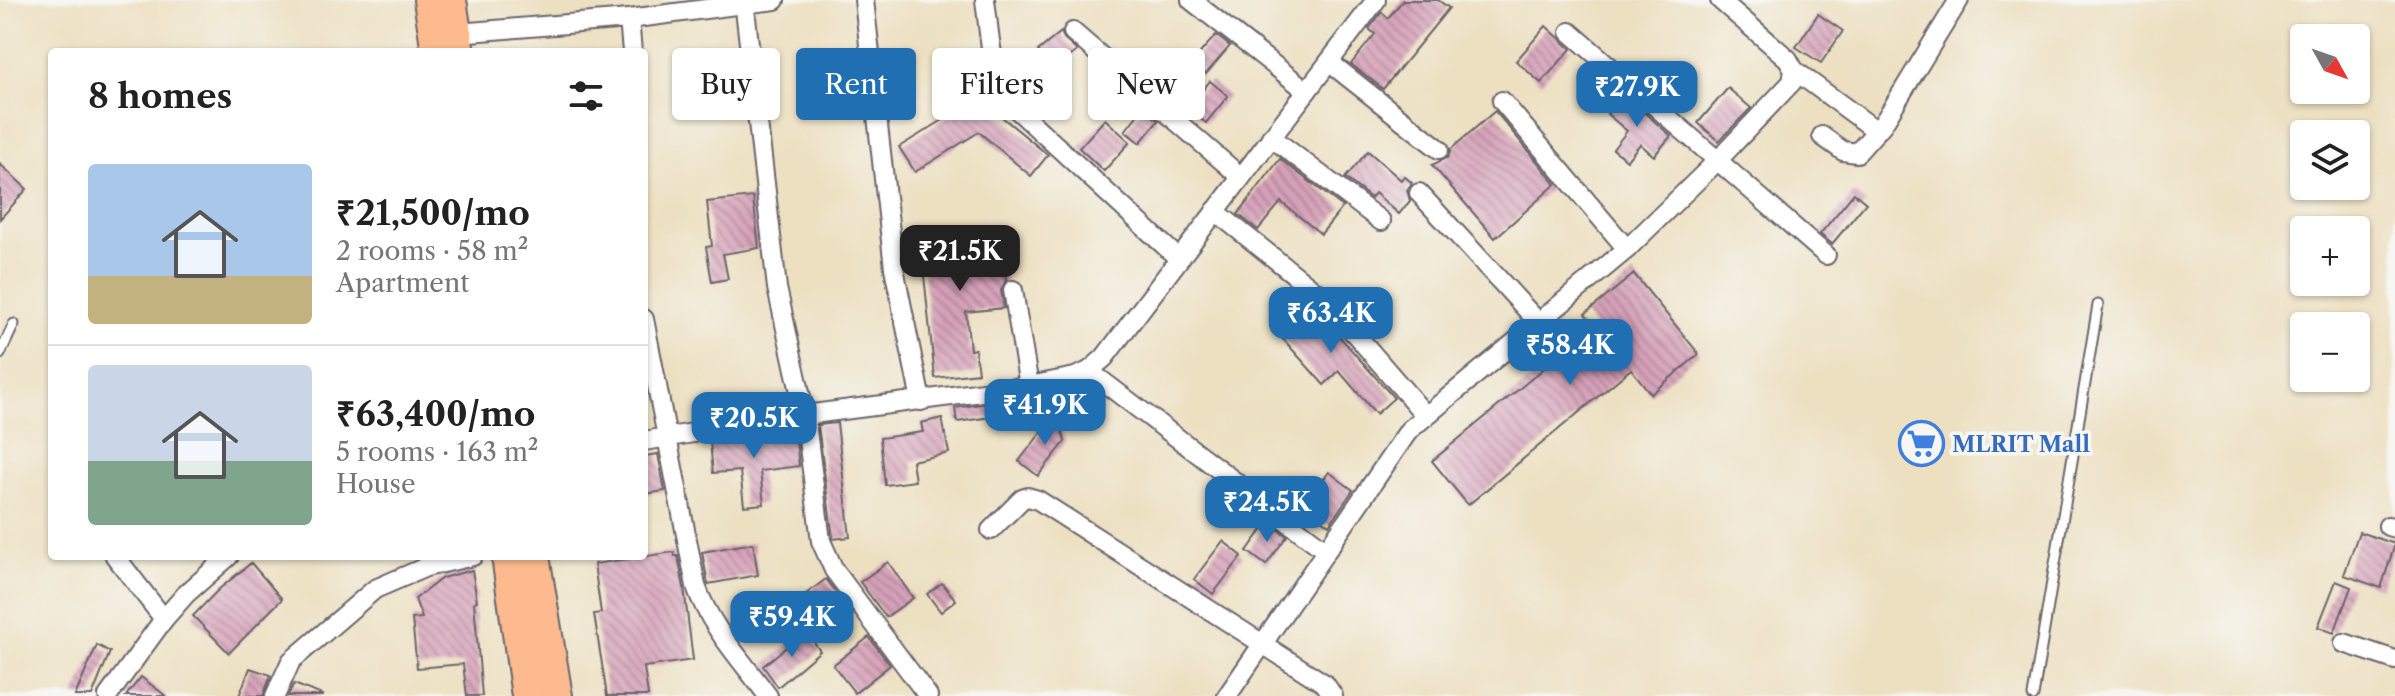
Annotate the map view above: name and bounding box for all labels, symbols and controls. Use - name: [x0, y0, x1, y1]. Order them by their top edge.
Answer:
- north arrow: [2290, 24, 2370, 104]
- map controls: [2290, 24, 2370, 392]
- chip: Buy: [672, 48, 780, 120]
- chip: Rent: [796, 48, 916, 120]
- chip: Filters: [932, 48, 1072, 120]
- chip: New: [1088, 48, 1205, 120]
- pin: ₹27.9K: [1572, 61, 1702, 129]
- text: ₹27.9K: [1594, 71, 1680, 103]
- icon: filters: [564, 74, 608, 118]
- text: 8 homes: [88, 75, 232, 117]
- button: layers: [2290, 120, 2370, 200]
- text: ₹21,500/mo: [336, 192, 530, 234]
- icon: home: [152, 196, 248, 292]
- button: +: [2290, 216, 2370, 296]
- pin: ₹21.5K: [895, 225, 1025, 293]
- text: 2 rooms · 58 m²: [336, 235, 528, 267]
- text: ₹21.5K: [918, 235, 1002, 267]
- text: Apartment: [336, 267, 469, 299]
- pin: ₹63.4K: [1266, 287, 1396, 355]
- text: ₹63.4K: [1287, 297, 1375, 329]
- button: −: [2290, 312, 2370, 392]
- pin: ₹58.4K: [1505, 319, 1635, 387]
- text: ₹58.4K: [1526, 329, 1614, 361]
- pin: ₹41.9K: [980, 379, 1110, 447]
- text: ₹41.9K: [1003, 389, 1087, 421]
- pin: ₹20.5K: [689, 392, 819, 460]
- text: ₹63,400/mo: [336, 393, 535, 435]
- icon: home: [152, 397, 248, 493]
- text: ₹20.5K: [710, 402, 798, 434]
- supermarket icon: MLRIT Mall: [1897, 420, 1945, 468]
- place label: MLRIT Mall: [1952, 431, 2090, 458]
- text: 5 rooms · 163 m²: [336, 436, 538, 468]
- text: House: [336, 468, 416, 500]
- pin: ₹24.5K: [1202, 476, 1332, 544]
- text: ₹24.5K: [1223, 486, 1311, 518]
- pin: ₹59.4K: [727, 591, 857, 659]
- text: ₹59.4K: [748, 601, 836, 633]

